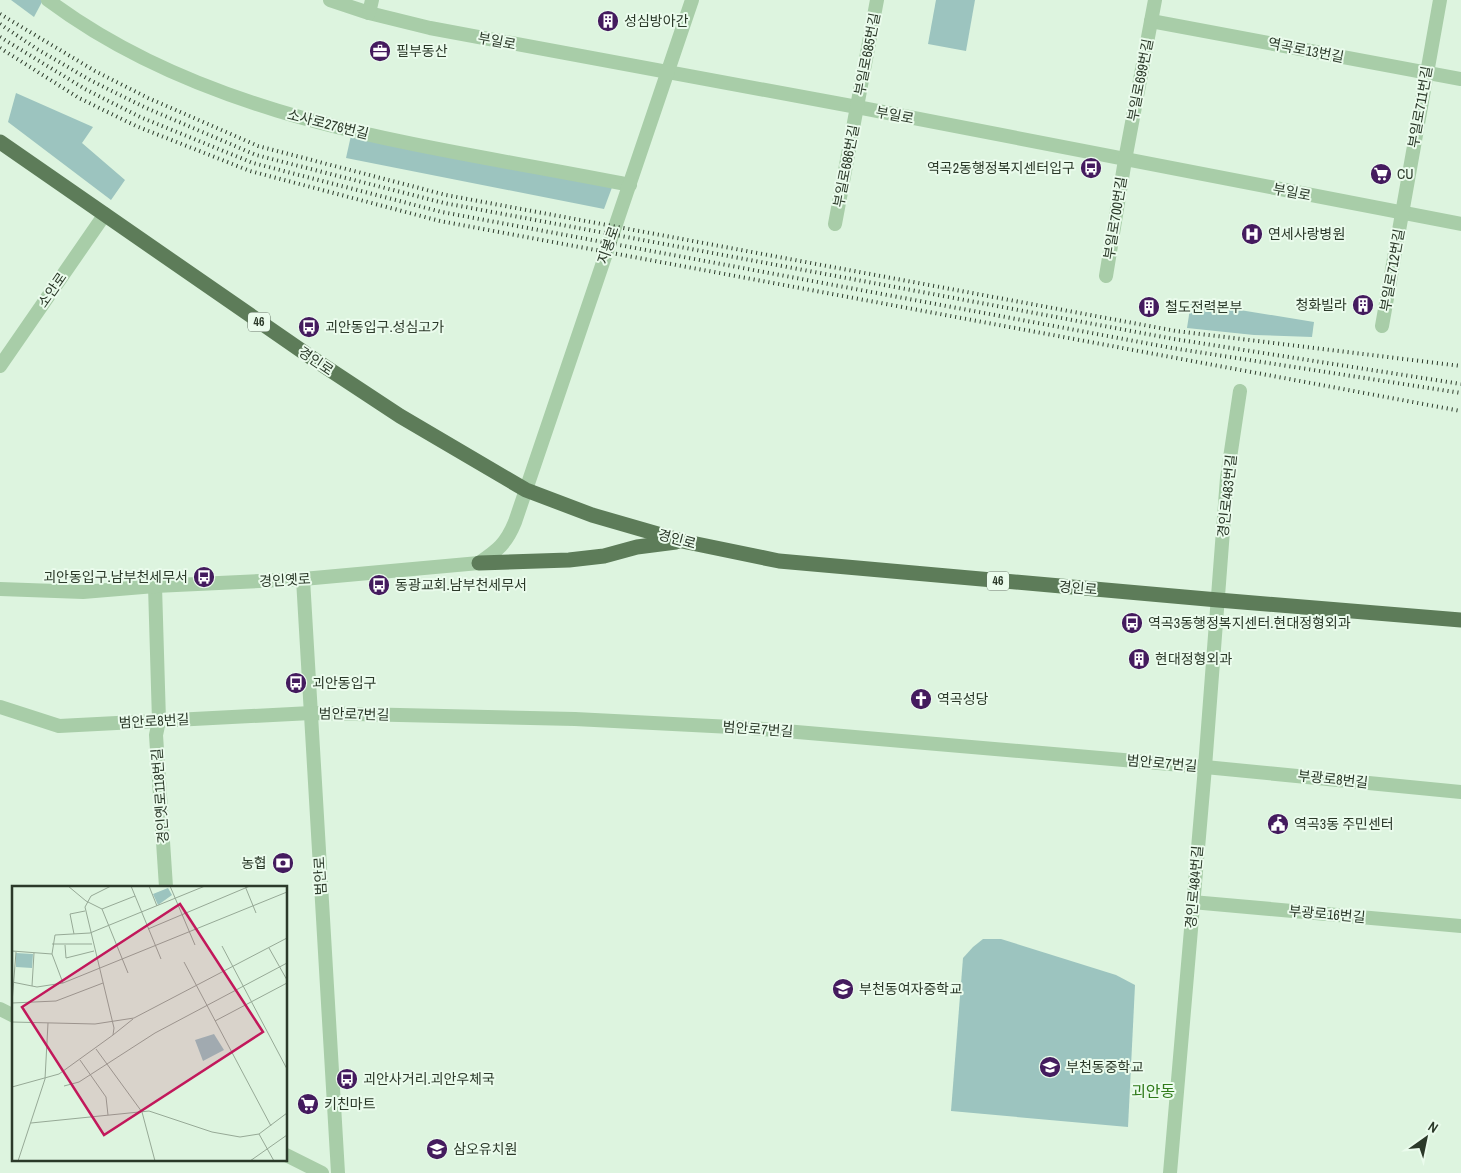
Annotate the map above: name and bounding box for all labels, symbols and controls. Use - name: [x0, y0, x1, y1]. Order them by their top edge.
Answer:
- building icon: 성심방아간: [596, 9, 620, 33]
- street label: 부일로685번길: [850, 11, 884, 97]
- place label: 성심방아간: [624, 12, 689, 30]
- street label: 부일로: [476, 28, 518, 54]
- street label: 역곡로13번길: [1266, 34, 1346, 66]
- street label: 부일로699번길: [1123, 37, 1157, 123]
- office icon: 필부동산: [368, 39, 392, 63]
- place label: 필부동산: [396, 42, 448, 60]
- street label: 부일로711번길: [1404, 65, 1436, 149]
- street label: 부일로: [874, 102, 916, 128]
- street label: 소사로276번길: [285, 105, 371, 143]
- street label: 부일로686번길: [829, 123, 863, 209]
- bus stop icon: 역곡2동행정복지센터입구: [1079, 156, 1103, 180]
- place label: 역곡2동행정복지센터입구: [927, 159, 1075, 177]
- supermarket icon: CU: [1369, 162, 1393, 186]
- place label: CU: [1397, 165, 1414, 183]
- street label: 부일로700번길: [1100, 175, 1130, 261]
- street label: 부일로: [1271, 179, 1313, 205]
- hospital icon: 연세사랑병원: [1240, 222, 1264, 246]
- street label: 지봉로: [593, 224, 623, 266]
- place label: 연세사랑병원: [1268, 225, 1345, 243]
- street label: 부일로712번길: [1376, 227, 1408, 313]
- street label: 소안로: [34, 269, 71, 311]
- building icon: 청화빌라: [1351, 293, 1375, 317]
- building icon: 철도전력본부: [1137, 295, 1161, 319]
- place label: 청화빌라: [1295, 296, 1347, 314]
- place label: 철도전력본부: [1165, 298, 1242, 316]
- road number: 46: [248, 313, 270, 332]
- bus stop icon: 괴안동입구.성심고가: [297, 315, 321, 339]
- place label: 괴안동입구.성심고가: [325, 318, 444, 336]
- street label: 경인로: [295, 343, 337, 379]
- street label: 경인로483번길: [1214, 454, 1240, 538]
- street label: 경인로: [656, 525, 698, 553]
- bus stop icon: 괴안동입구.남부천세무서: [192, 565, 216, 589]
- place label: 괴안동입구.남부천세무서: [43, 568, 188, 586]
- street label: 경인옛로: [259, 570, 311, 590]
- road number: 46: [987, 572, 1009, 590]
- bus stop icon: 동광교회.남부천세무서: [367, 573, 391, 597]
- place label: 동광교회.남부천세무서: [395, 576, 527, 594]
- street label: 경인로: [1058, 577, 1098, 599]
- bus stop icon: 역곡3동행정복지센터.현대정형외과: [1120, 611, 1144, 635]
- place label: 역곡3동행정복지센터.현대정형외과: [1148, 614, 1351, 632]
- building icon: 현대정형외과: [1127, 647, 1151, 671]
- place label: 현대정형외과: [1155, 650, 1232, 668]
- bus stop icon: 괴안동입구: [284, 671, 308, 695]
- place label: 괴안동입구: [312, 674, 377, 692]
- church icon: 역곡성당: [909, 687, 933, 711]
- place label: 역곡성당: [937, 690, 989, 708]
- street label: 범안로7번길: [318, 704, 390, 724]
- street label: 범안로8번길: [118, 710, 190, 732]
- street label: 범안로7번길: [722, 718, 794, 740]
- street label: 경인옛로118번길: [148, 748, 172, 844]
- street label: 범안로7번길: [1126, 751, 1198, 775]
- street label: 부광로8번길: [1297, 766, 1369, 792]
- public building icon: 역곡3동 주민센터: [1266, 812, 1290, 836]
- place label: 역곡3동 주민센터: [1294, 815, 1394, 833]
- street label: 경인로484번길: [1181, 845, 1207, 929]
- bank icon: 농협: [271, 851, 295, 875]
- place label: 농협: [241, 854, 267, 872]
- street label: 범안로: [310, 856, 330, 896]
- inset map: [12, 886, 288, 1160]
- street label: 부광로16번길: [1288, 902, 1366, 926]
- school or university icon: 부천동여자중학교: [831, 977, 855, 1001]
- place label: 부천동여자중학교: [859, 980, 962, 998]
- school or university icon: 부천동중학교: [1038, 1055, 1062, 1079]
- place label: 부천동중학교: [1066, 1058, 1143, 1076]
- bus stop icon: 괴안사거리.괴안우체국: [335, 1067, 359, 1091]
- place label: 괴안사거리.괴안우체국: [363, 1070, 495, 1088]
- district label: 괴안동: [1131, 1080, 1175, 1102]
- supermarket icon: 키친마트: [296, 1092, 320, 1116]
- place label: 키친마트: [324, 1095, 376, 1113]
- north arrow: [1401, 1113, 1451, 1163]
- text: N: [1425, 1117, 1441, 1137]
- school or university icon: 삼오유치원: [425, 1137, 449, 1161]
- place label: 삼오유치원: [453, 1140, 517, 1158]

